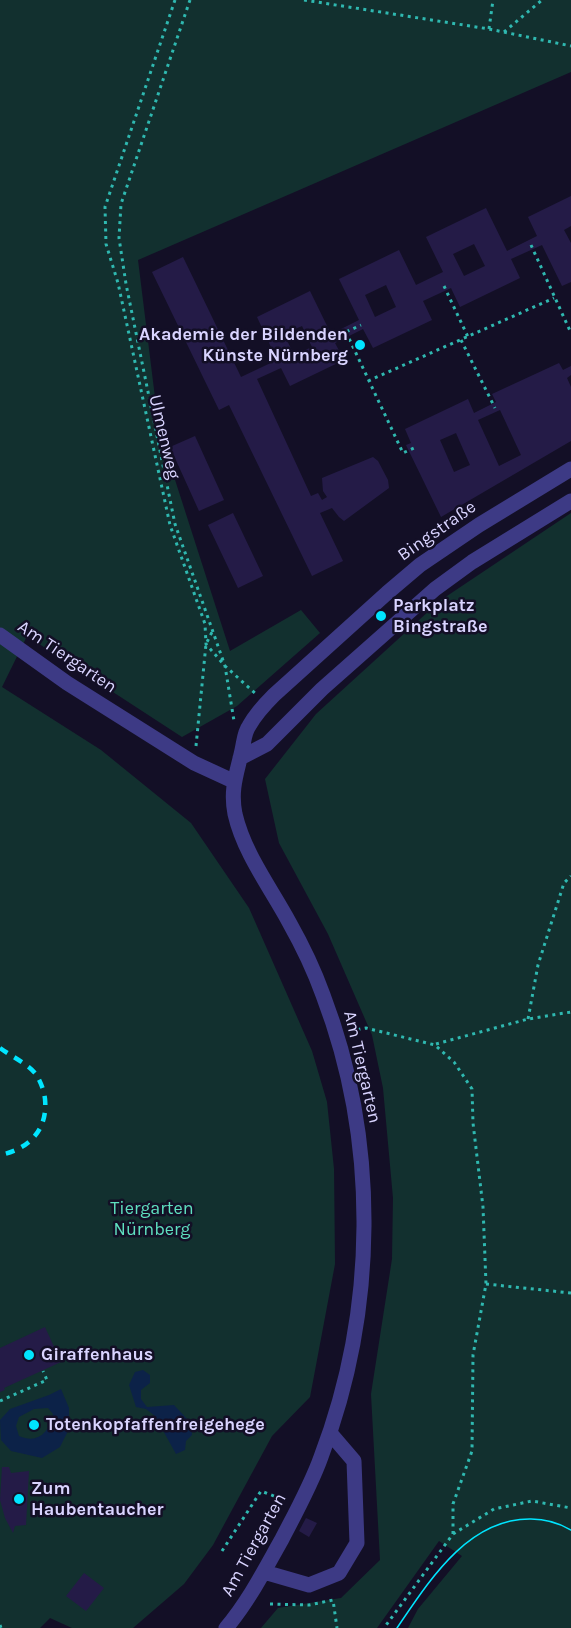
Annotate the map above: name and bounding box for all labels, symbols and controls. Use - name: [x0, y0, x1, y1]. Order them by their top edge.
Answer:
- place label: Akademie der Bildenden Künste Nürnberg: [139, 324, 348, 366]
- marker: Akademie der Bildenden Künste Nürnberg: [353, 338, 367, 352]
- street label: Ulmenweg: [144, 393, 184, 481]
- street label: Bingstraße: [394, 496, 480, 566]
- place label: Parkplatz Bingstraße: [393, 595, 488, 638]
- marker: Parkplatz Bingstraße: [374, 609, 388, 623]
- street label: Am Tiergarten: [13, 616, 121, 698]
- street label: Am Tiergarten: [339, 1009, 385, 1125]
- park label: Tiergarten Nürnberg: [110, 1198, 194, 1240]
- place label: Giraffenhaus: [41, 1344, 153, 1366]
- marker: Giraffenhaus: [22, 1348, 36, 1362]
- place label: Totenkopfaffenfreigehege: [46, 1414, 265, 1436]
- marker: Totenkopfaffenfreigehege: [27, 1418, 41, 1432]
- place label: Zum Haubentaucher: [31, 1478, 164, 1520]
- street label: Am Tiergarten: [217, 1490, 291, 1600]
- marker: Zum Haubentaucher: [12, 1492, 26, 1506]

